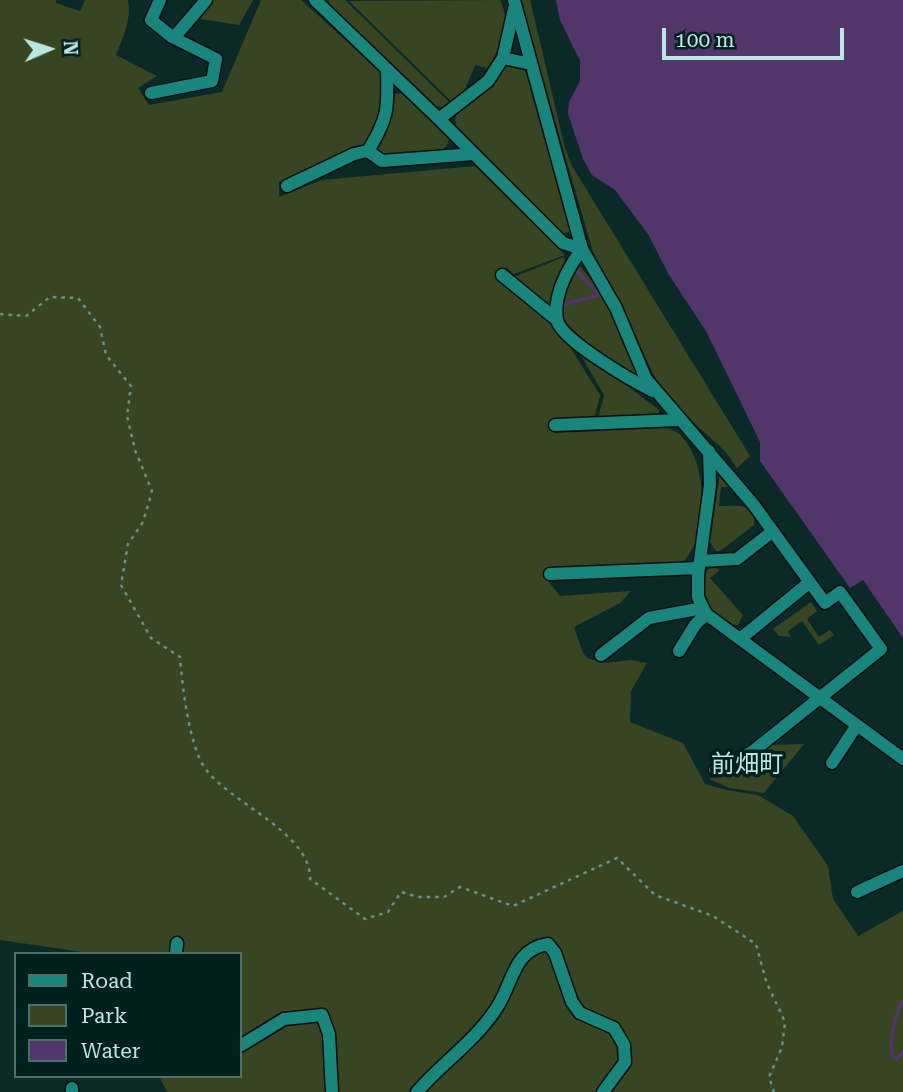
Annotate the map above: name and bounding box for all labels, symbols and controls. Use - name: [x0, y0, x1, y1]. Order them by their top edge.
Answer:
- north arrow: [14, 14, 84, 84]
- scale bar: [665, 14, 847, 58]
- text: 100 m: [675, 28, 735, 52]
- text: N: [59, 40, 82, 56]
- district label: 前畑町: [711, 751, 783, 779]
- legend: [14, 952, 242, 1078]
- text: Road: [81, 969, 133, 993]
- text: Park: [81, 1004, 127, 1028]
- text: Water: [81, 1039, 140, 1063]

